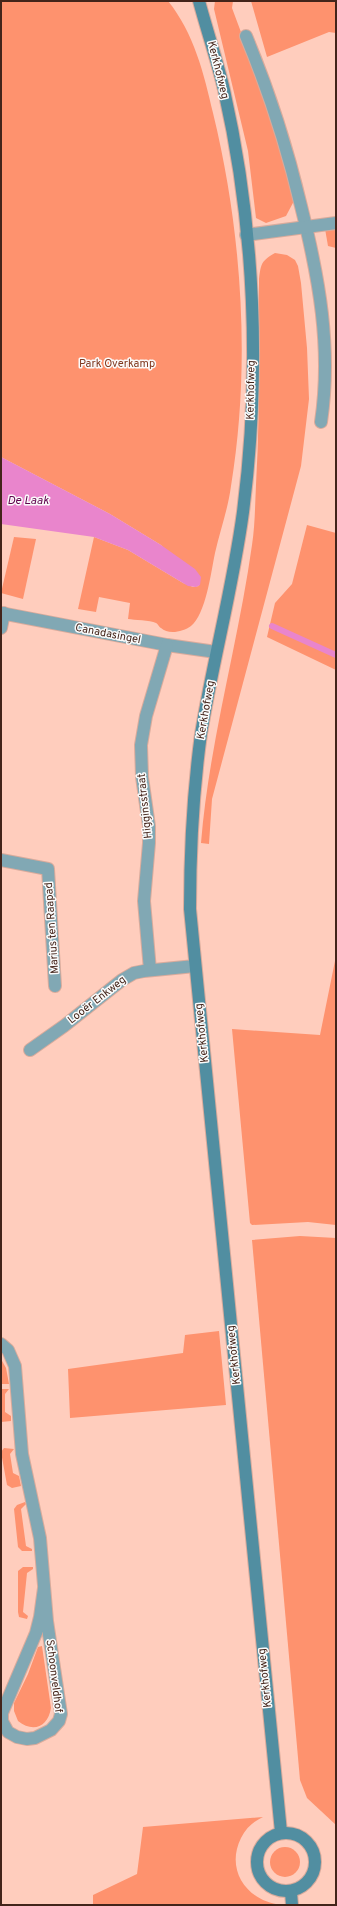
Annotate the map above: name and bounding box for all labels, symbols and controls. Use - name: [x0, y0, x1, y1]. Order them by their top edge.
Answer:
- street label: Kerkhofweg: [204, 39, 232, 101]
- park label: Park Overkamp: [79, 357, 155, 371]
- street label: Kerkhofweg: [243, 360, 259, 420]
- water label: De Laak: [7, 493, 50, 509]
- street label: Canadasingel: [74, 621, 142, 647]
- street label: Kerkhofweg: [194, 680, 218, 740]
- street label: Higginsstraat: [135, 773, 155, 839]
- street label: Marius ten Raapad: [42, 882, 62, 974]
- street label: Looër Enkweg: [65, 973, 129, 1027]
- street label: Kerkhofweg: [192, 1003, 212, 1063]
- street label: Kerkhofweg: [224, 1325, 244, 1385]
- street label: Schoonveldhof: [43, 1639, 65, 1714]
- street label: Kerkhofweg: [255, 1648, 275, 1708]

